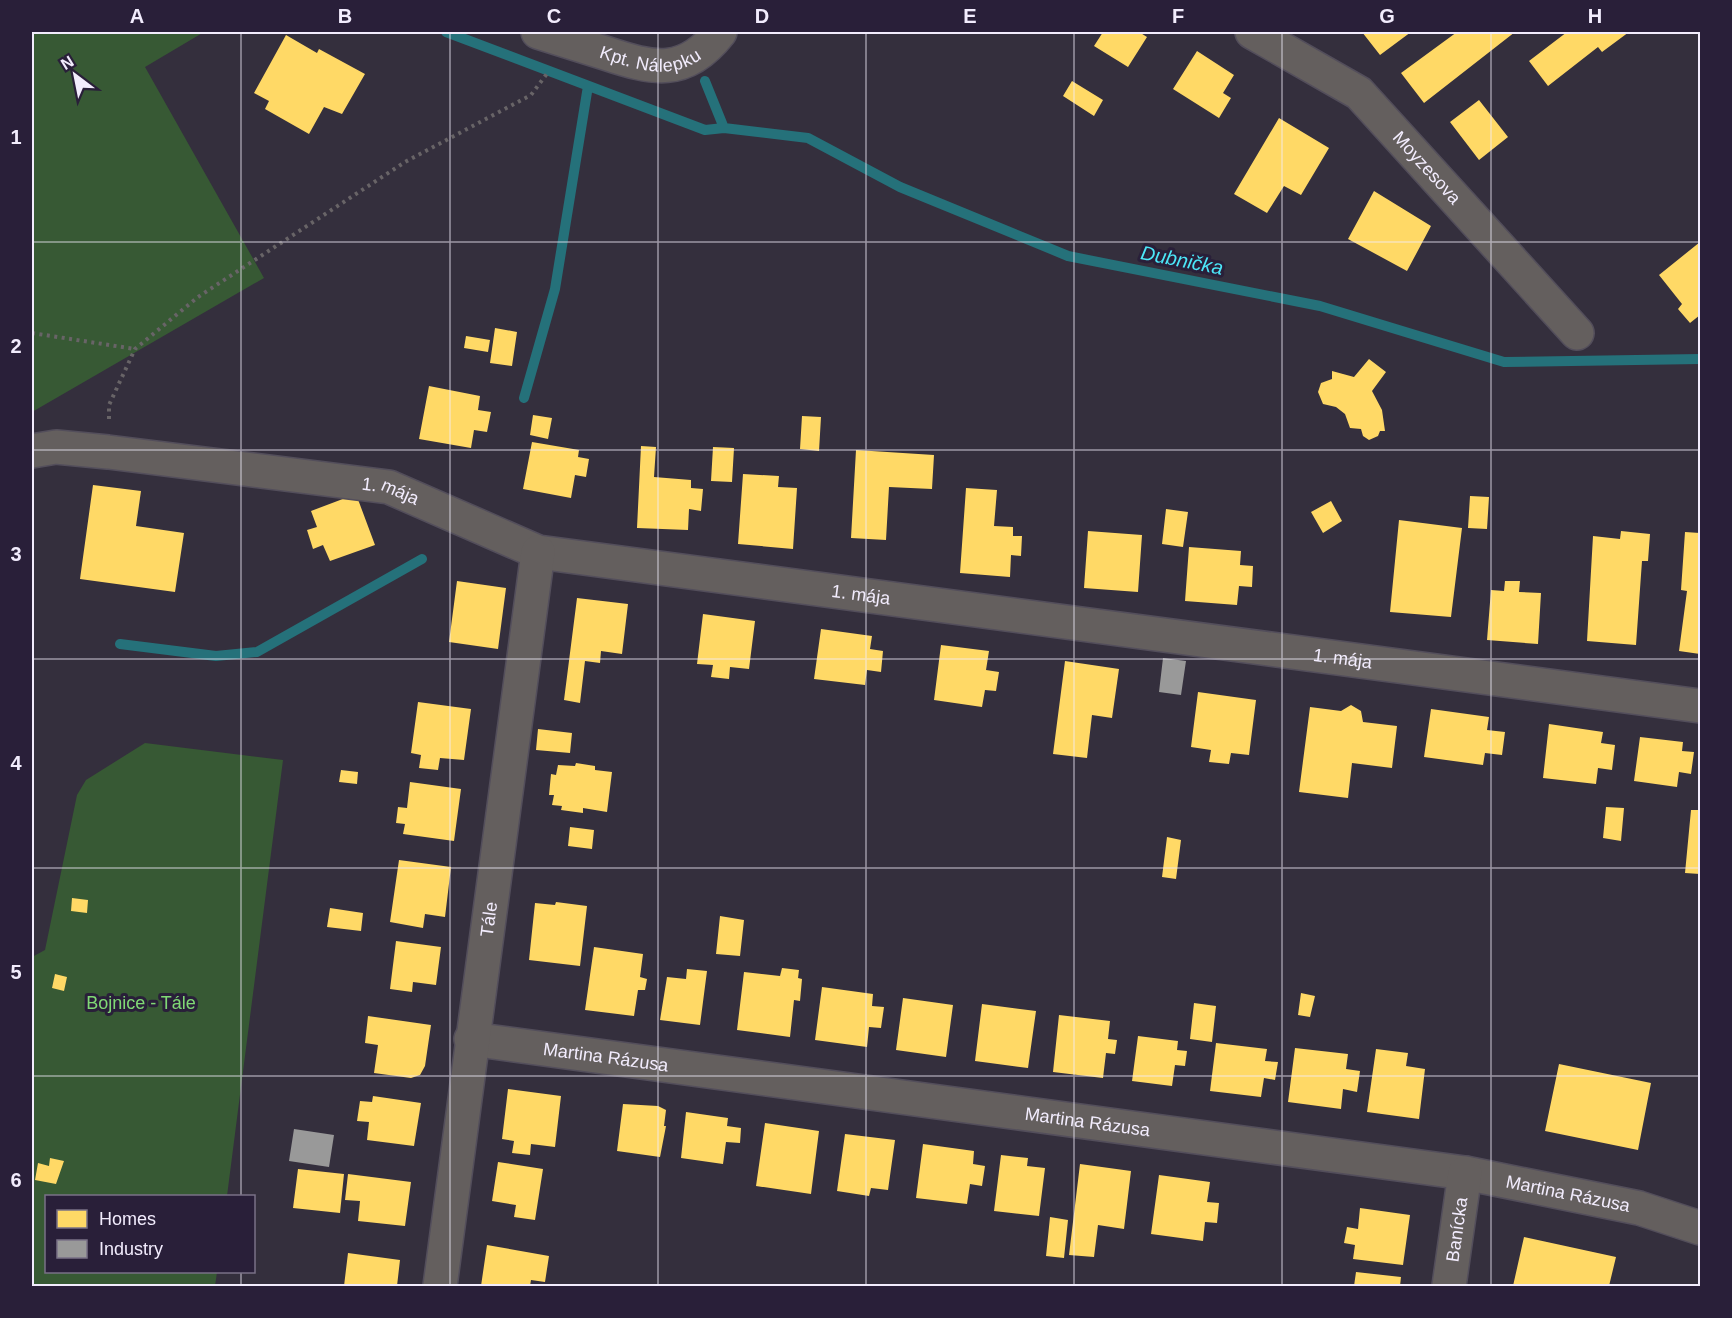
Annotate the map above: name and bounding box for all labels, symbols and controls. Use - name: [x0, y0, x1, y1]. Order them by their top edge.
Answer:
- text: A: [130, 5, 144, 27]
- text: B: [338, 5, 352, 27]
- text: C: [547, 5, 561, 27]
- text: D: [755, 5, 769, 27]
- text: E: [963, 5, 977, 27]
- text: F: [1172, 5, 1184, 27]
- text: G: [1379, 5, 1395, 27]
- text: H: [1588, 5, 1602, 27]
- street label: Kpt. Nálepku: [597, 42, 704, 76]
- north arrow: [45, 45, 105, 105]
- text: N: [58, 52, 77, 73]
- text: 1: [10, 126, 22, 148]
- street label: Moyzesova: [1389, 127, 1465, 209]
- water label: Dubnička: [1139, 241, 1225, 279]
- text: 2: [10, 335, 22, 357]
- street label: 1. mája: [361, 474, 423, 509]
- text: 3: [10, 543, 22, 565]
- street label: 1. mája: [830, 581, 892, 609]
- street label: 1. mája: [1312, 645, 1374, 673]
- text: 4: [10, 752, 22, 774]
- street label: Tále: [477, 901, 501, 938]
- text: 5: [10, 961, 22, 983]
- park label: Bojnice - Tále: [86, 993, 196, 1013]
- street label: Martina Rázusa: [542, 1039, 671, 1076]
- street label: Martina Rázusa: [1024, 1104, 1152, 1141]
- text: 6: [10, 1169, 22, 1191]
- street label: Martina Rázusa: [1504, 1171, 1633, 1216]
- legend: [45, 1195, 255, 1273]
- street label: Banícka: [1443, 1195, 1472, 1263]
- text: Homes: [99, 1209, 156, 1229]
- text: Industry: [99, 1239, 163, 1259]

